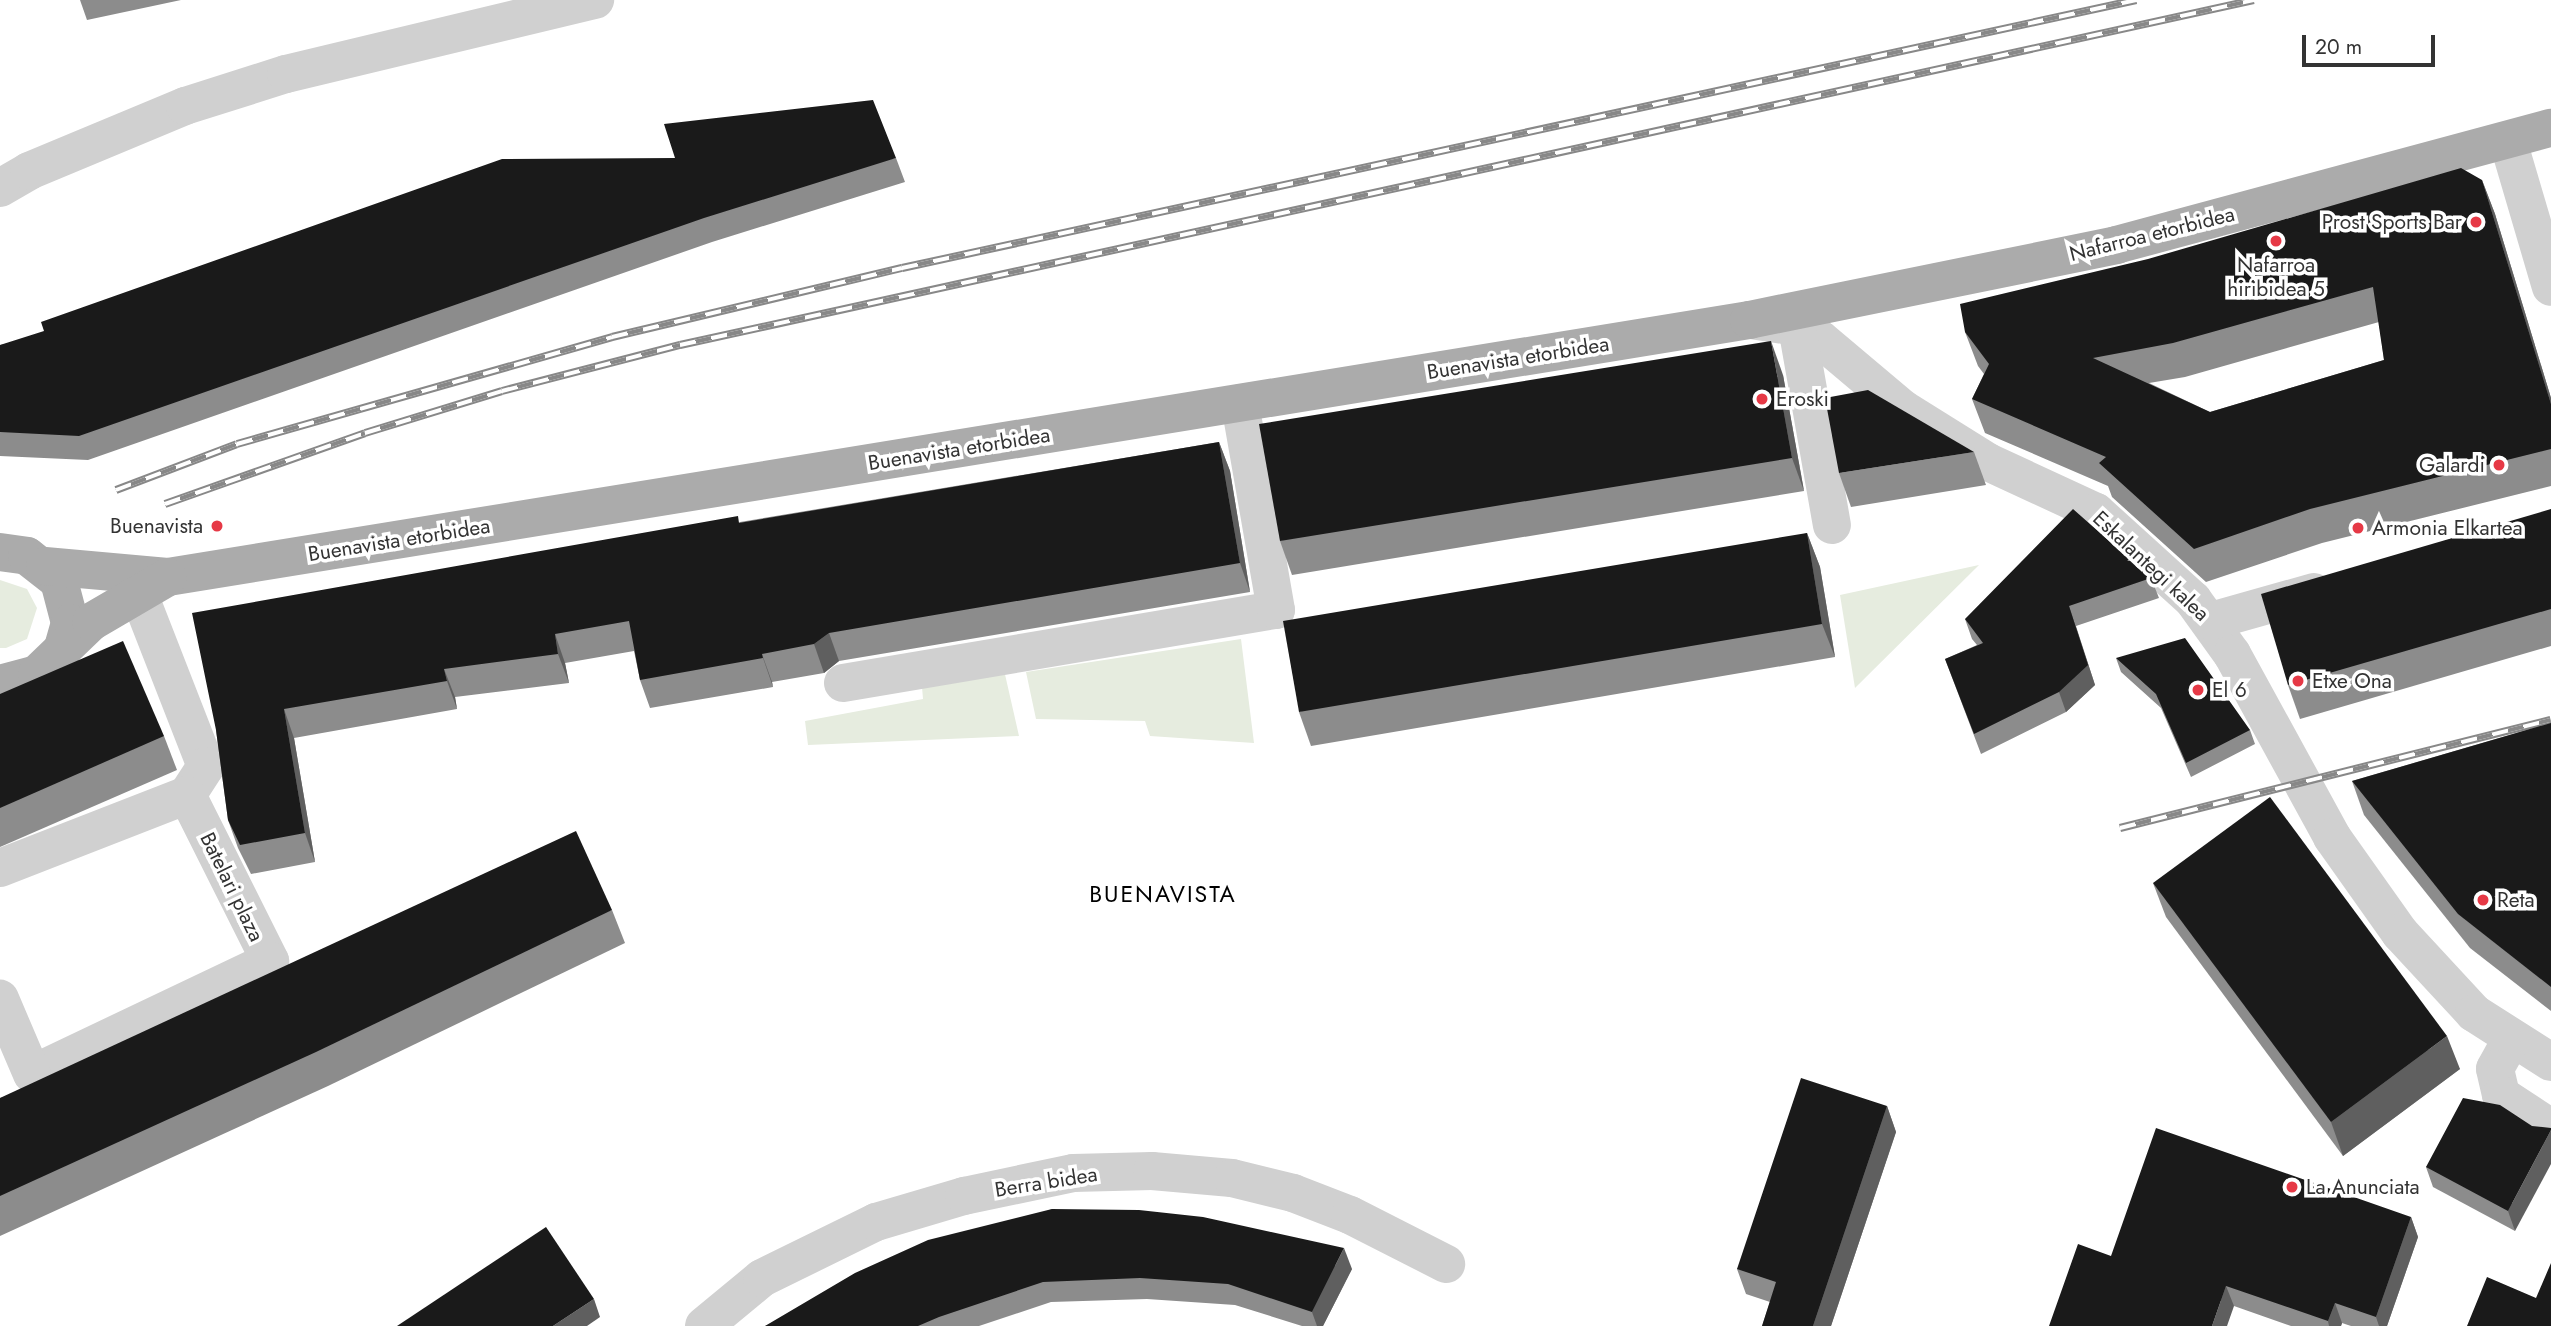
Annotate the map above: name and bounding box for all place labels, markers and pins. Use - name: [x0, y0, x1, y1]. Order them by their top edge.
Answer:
- place label: Prost Sports Bar: [2322, 209, 2462, 235]
- marker: Prost Sports Bar: [2468, 214, 2484, 230]
- marker: Nafarroa hiribidea 5: [2268, 233, 2284, 249]
- place label: Nafarroa hiribidea 5: [2227, 252, 2325, 302]
- place label: Eroski: [1776, 386, 1829, 412]
- marker: Eroski: [1754, 391, 1770, 407]
- place label: Galardi: [2419, 452, 2485, 478]
- marker: Galardi: [2491, 457, 2507, 473]
- place label: Buenavista: [110, 513, 203, 539]
- place label: Armonia Elkartea: [2372, 515, 2523, 541]
- marker: Buenavista: [209, 518, 225, 534]
- marker: Armonia Elkartea: [2350, 520, 2366, 536]
- place label: Etxe Ona: [2312, 668, 2392, 694]
- marker: Etxe Ona: [2290, 673, 2306, 689]
- place label: El 6: [2212, 677, 2247, 703]
- marker: El 6: [2190, 682, 2206, 698]
- place label: Reta: [2497, 887, 2535, 913]
- marker: Reta: [2475, 892, 2491, 908]
- place label: La Anunciata: [2306, 1174, 2420, 1200]
- marker: La Anunciata: [2284, 1179, 2300, 1195]

